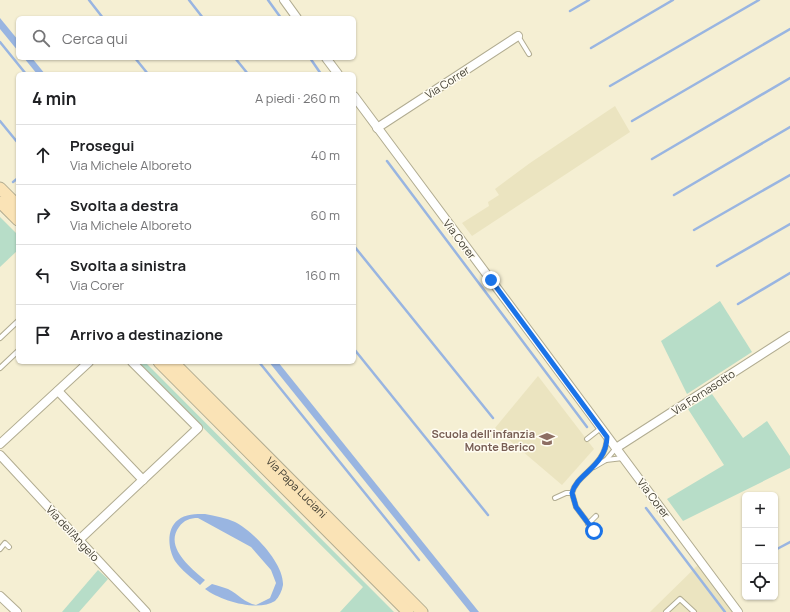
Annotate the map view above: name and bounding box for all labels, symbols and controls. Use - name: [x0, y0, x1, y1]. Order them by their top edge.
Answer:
- search box: [16, 16, 356, 60]
- icon: search: [30, 27, 52, 49]
- text: Cerca qui: [62, 28, 128, 49]
- street label: Via Correr: [422, 62, 472, 102]
- text: 4 min: [32, 87, 76, 110]
- text: A piedi · 260 m: [255, 89, 340, 107]
- text: Prosegui: [70, 135, 134, 156]
- icon: ahead: [32, 144, 54, 166]
- text: 40 m: [311, 146, 340, 164]
- text: Via Michele Alboreto: [70, 156, 192, 174]
- text: Svolta a destra: [70, 195, 178, 216]
- icon: right: [32, 204, 54, 226]
- text: 60 m: [310, 206, 340, 224]
- text: Via Michele Alboreto: [70, 216, 192, 234]
- street label: Via Corer: [440, 216, 480, 262]
- text: Svolta a sinistra: [70, 255, 186, 276]
- icon: left: [32, 264, 54, 286]
- text: 160 m: [305, 266, 340, 284]
- route end: [482, 271, 500, 289]
- text: Via Corer: [70, 276, 124, 294]
- icon: arrive: [32, 324, 54, 346]
- text: Arrivo a destinazione: [70, 324, 223, 345]
- street label: Via Fornasotto: [668, 366, 738, 418]
- place label: Scuola dell'infanzia Monte Berico: [431, 426, 535, 454]
- school or university icon: Scuola dell'infanzia Monte Berico: [538, 430, 556, 448]
- street label: Via Papa Luciani: [263, 453, 331, 521]
- street label: Via Corer: [634, 475, 674, 521]
- map controls: [742, 492, 778, 600]
- button: +: [742, 492, 778, 528]
- street label: Via dell'Angelo: [43, 502, 103, 565]
- route start: [585, 522, 603, 540]
- button: −: [742, 528, 778, 564]
- button: locate: [742, 564, 778, 600]

